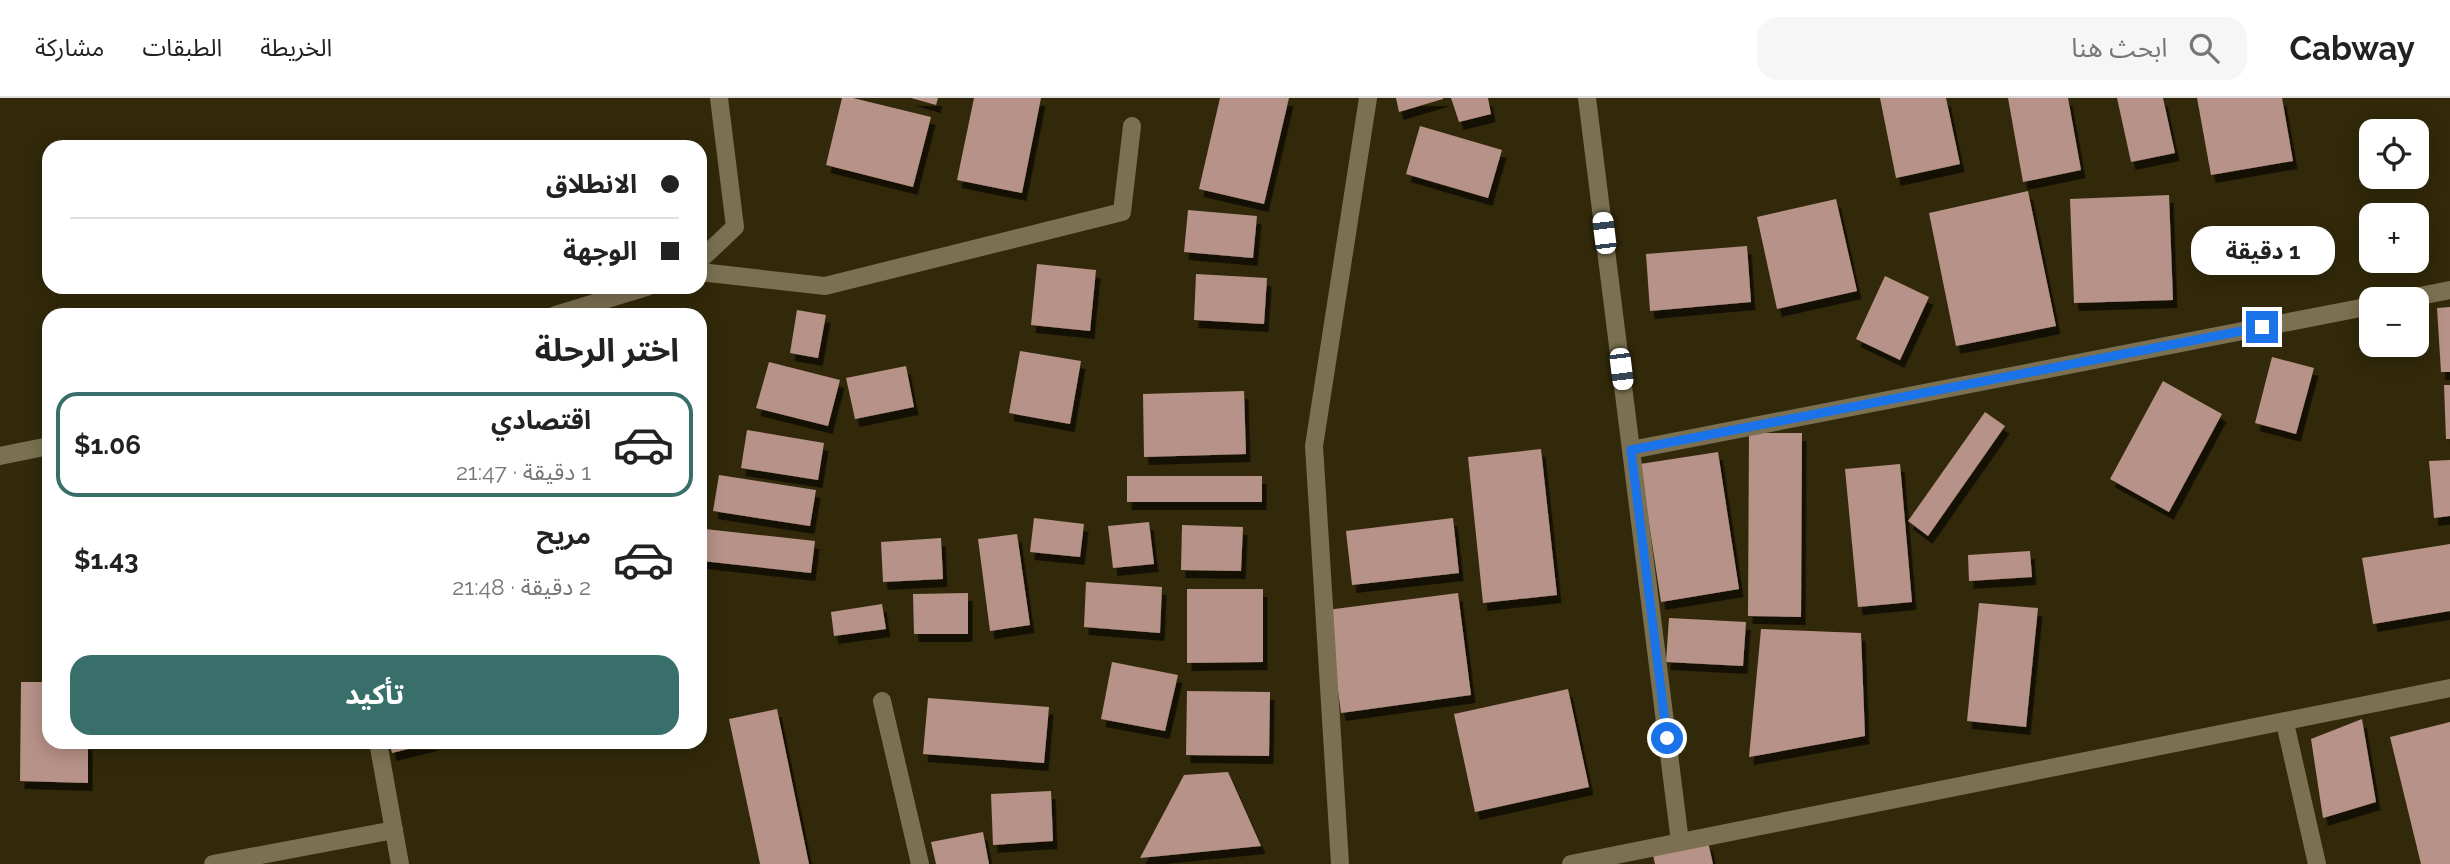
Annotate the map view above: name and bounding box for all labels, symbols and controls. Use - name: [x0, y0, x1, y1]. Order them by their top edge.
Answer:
- search box: [1757, 17, 2247, 80]
- icon: search: [2185, 29, 2223, 67]
- text: Cabway: [2289, 29, 2415, 68]
- text: مشاركة: [35, 33, 104, 62]
- text: الطبقات: [142, 33, 222, 62]
- text: الخريطة: [260, 33, 332, 62]
- text: ابحث هنا: [2071, 33, 2167, 63]
- map controls: [2359, 119, 2429, 357]
- button: locate: [2359, 119, 2429, 189]
- text: الانطلاق: [546, 169, 637, 199]
- button: +: [2359, 203, 2429, 273]
- car: [1592, 211, 1617, 255]
- callout: 1 دقيقة: [2190, 226, 2334, 274]
- text: الوجهة: [563, 236, 637, 266]
- text: 1 دقيقة: [2226, 237, 2300, 264]
- button: −: [2359, 287, 2429, 357]
- route end: [2246, 311, 2278, 343]
- text: اختر الرحلة: [535, 331, 679, 368]
- car: [1609, 347, 1634, 391]
- text: اقتصادي: [491, 405, 591, 435]
- icon: car: [612, 413, 675, 476]
- text: $1.06: [74, 430, 141, 460]
- text: 1 دقيقة · 21:47: [456, 458, 591, 485]
- text: مريح: [536, 520, 591, 550]
- icon: car: [612, 528, 675, 591]
- text: $1.43: [74, 545, 139, 575]
- text: 2 دقيقة · 21:48: [452, 573, 591, 600]
- button: تأكيد: [70, 655, 679, 735]
- route start: [1651, 722, 1683, 754]

